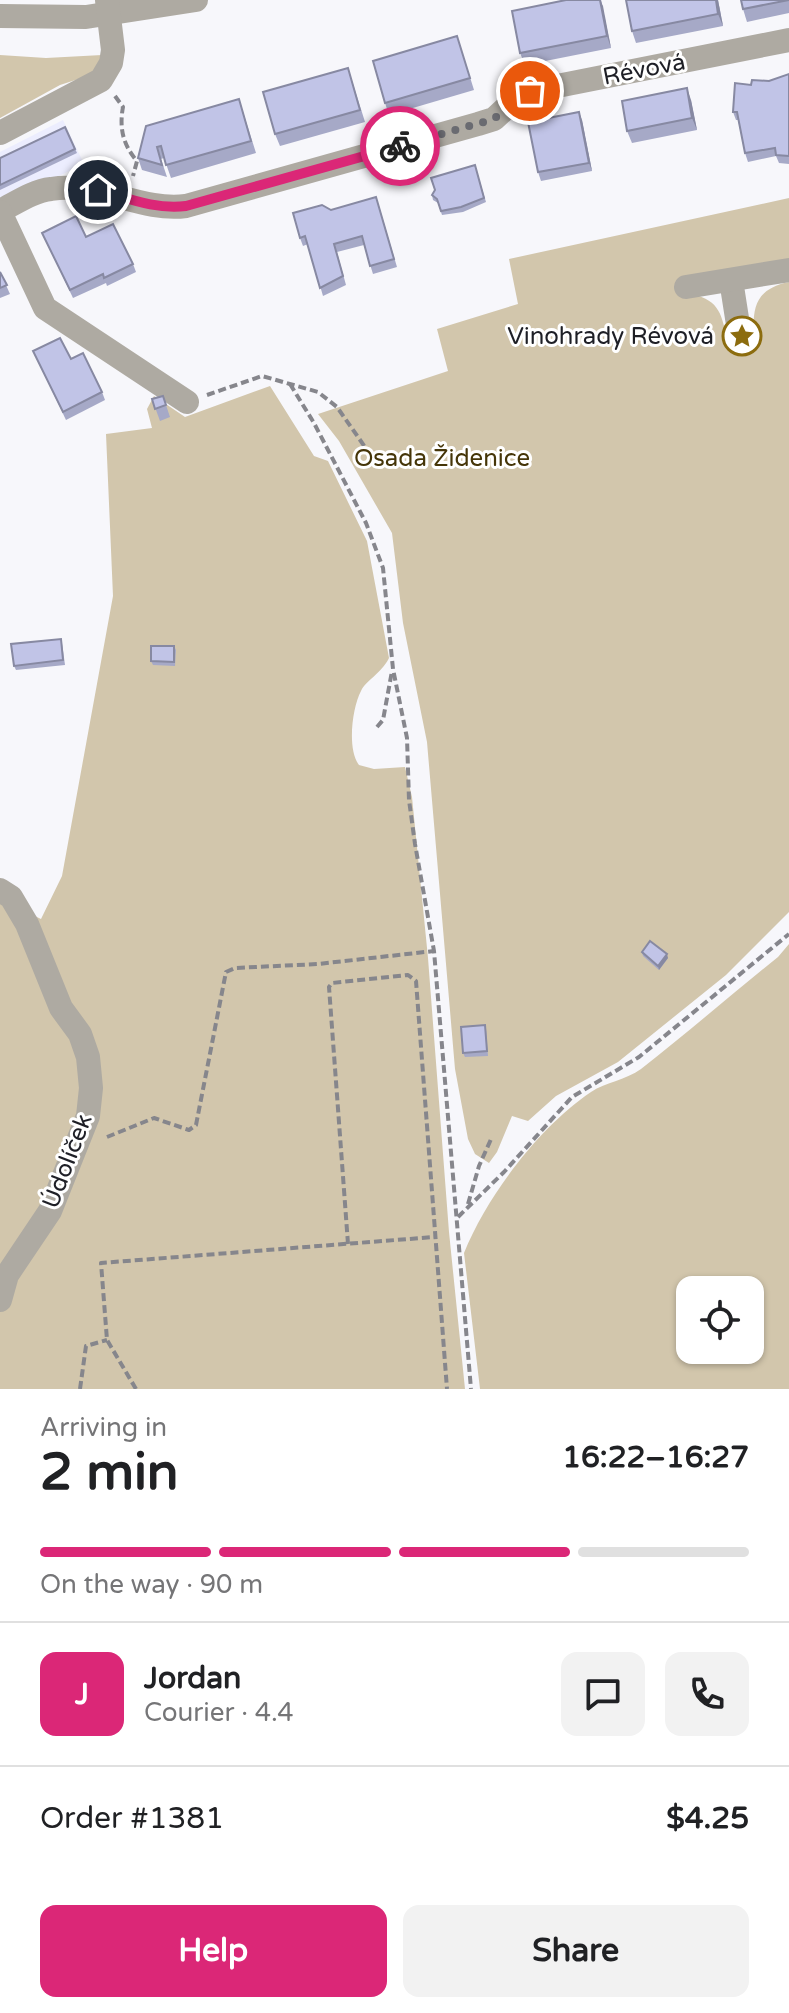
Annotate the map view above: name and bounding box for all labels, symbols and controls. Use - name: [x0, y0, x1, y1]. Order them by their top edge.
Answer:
- street label: Révová: [600, 47, 688, 92]
- pin: [496, 57, 564, 125]
- icon: bag: [508, 69, 552, 113]
- courier: [360, 106, 440, 186]
- icon: bike: [378, 124, 422, 168]
- pin: [64, 156, 132, 224]
- icon: home: [76, 168, 120, 212]
- place icon: Vinohrady Révová: [721, 315, 763, 357]
- place label: Vinohrady Révová: [507, 322, 714, 351]
- park label: Osada Židenice: [354, 444, 530, 473]
- street label: Údolíček: [35, 1109, 99, 1213]
- map controls: [676, 1276, 764, 1364]
- button: locate: [676, 1276, 764, 1364]
- text: Arriving in: [40, 1412, 167, 1443]
- text: 16:22–16:27: [562, 1439, 749, 1476]
- text: 2 min: [40, 1441, 179, 1504]
- text: On the way · 90 m: [40, 1569, 263, 1600]
- button: chat: [561, 1652, 645, 1736]
- button: phone: [665, 1652, 749, 1736]
- text: Jordan: [144, 1660, 241, 1697]
- text: J: [75, 1676, 89, 1713]
- text: Courier · 4.4: [144, 1697, 294, 1728]
- text: Order #1381: [40, 1800, 224, 1837]
- text: $4.25: [666, 1800, 749, 1837]
- button: Help: [40, 1905, 387, 1997]
- button: Share: [403, 1905, 749, 1997]

